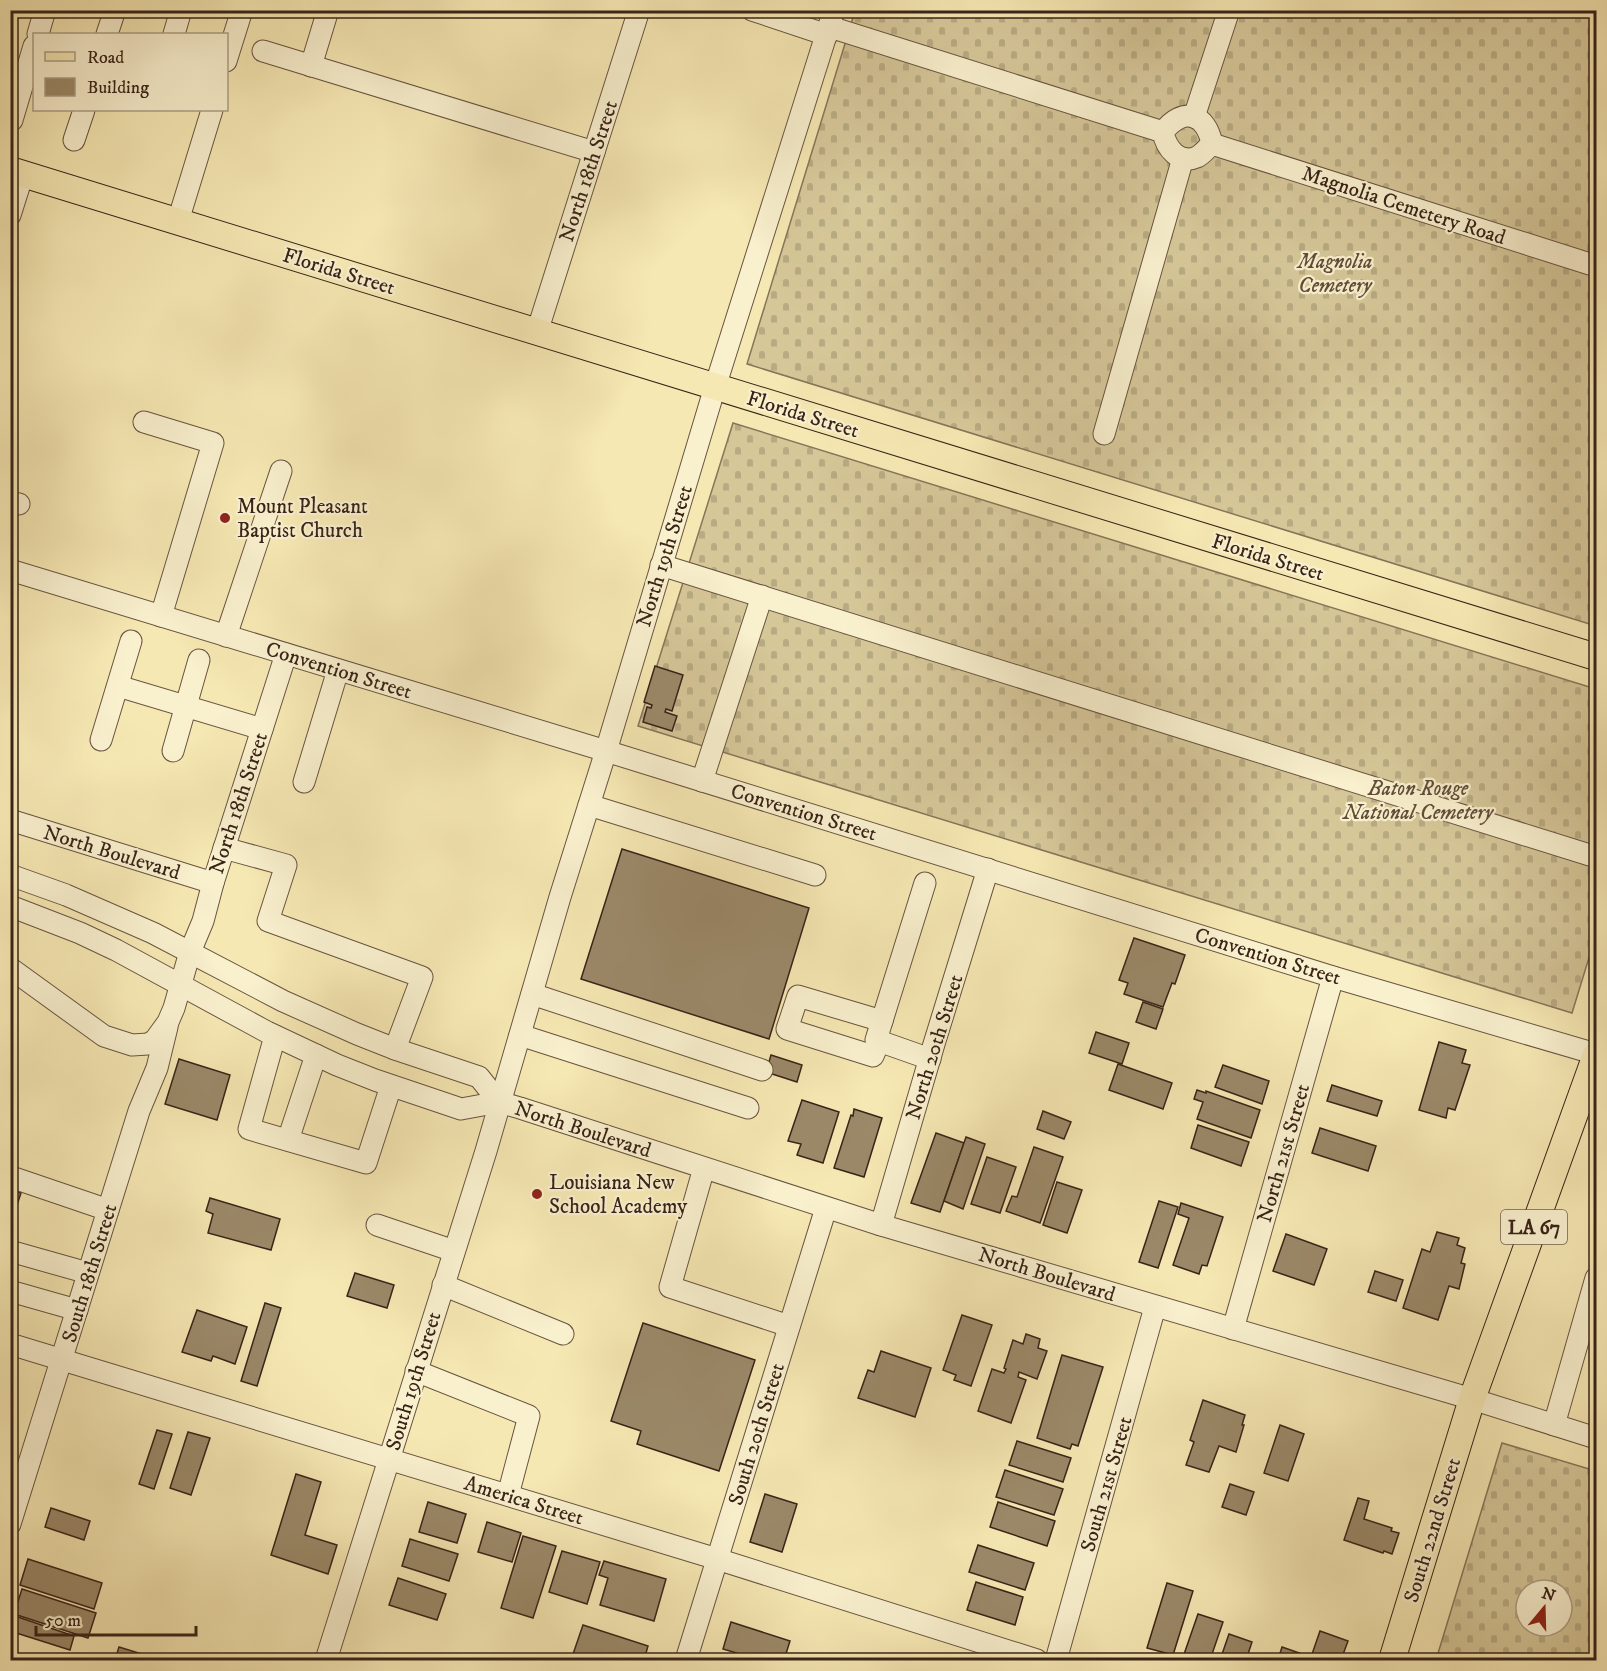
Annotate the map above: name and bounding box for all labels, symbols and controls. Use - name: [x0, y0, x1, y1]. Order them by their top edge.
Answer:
- legend: [33, 33, 228, 111]
- text: Road: [87, 47, 124, 69]
- text: Building: [87, 77, 149, 99]
- street label: North 18th Street: [554, 97, 624, 245]
- street label: Magnolia Cemetery Road: [1298, 161, 1509, 251]
- street label: Florida Street: [279, 243, 398, 301]
- park label: Magnolia Cemetery: [1296, 249, 1373, 299]
- street label: Florida Street: [743, 386, 862, 444]
- street label: North 19th Street: [631, 482, 699, 630]
- place label: Mount Pleasant Baptist Church: [237, 494, 368, 544]
- marker: Mount Pleasant Baptist Church: [218, 511, 232, 525]
- street label: Florida Street: [1208, 529, 1327, 587]
- street label: Convention Street: [263, 636, 415, 706]
- street label: North 18th Street: [204, 729, 274, 877]
- park label: Baton Rouge National Cemetery: [1342, 776, 1495, 826]
- street label: Convention Street: [728, 778, 880, 848]
- street label: North Boulevard: [40, 820, 184, 886]
- street label: Convention Street: [1192, 922, 1344, 992]
- street label: North 20th Street: [901, 971, 969, 1123]
- street label: North 21st Street: [1252, 1081, 1316, 1226]
- street label: North Boulevard: [511, 1096, 655, 1164]
- place label: Louisiana New School Academy: [549, 1170, 688, 1220]
- marker: Louisiana New School Academy: [530, 1187, 544, 1201]
- street label: South 18th Street: [57, 1201, 123, 1346]
- road number: LA 67: [1501, 1210, 1567, 1244]
- street label: North Boulevard: [975, 1242, 1119, 1308]
- street label: South 19th Street: [381, 1309, 447, 1454]
- street label: South 20th Street: [723, 1360, 791, 1508]
- street label: South 21st Street: [1075, 1413, 1139, 1555]
- street label: South 22nd Street: [1399, 1455, 1467, 1606]
- street label: America Street: [461, 1471, 587, 1531]
- north arrow: [1514, 1578, 1574, 1638]
- text: N: [1539, 1583, 1558, 1606]
- scale bar: [36, 1599, 196, 1637]
- text: 50 m: [45, 1610, 81, 1632]

